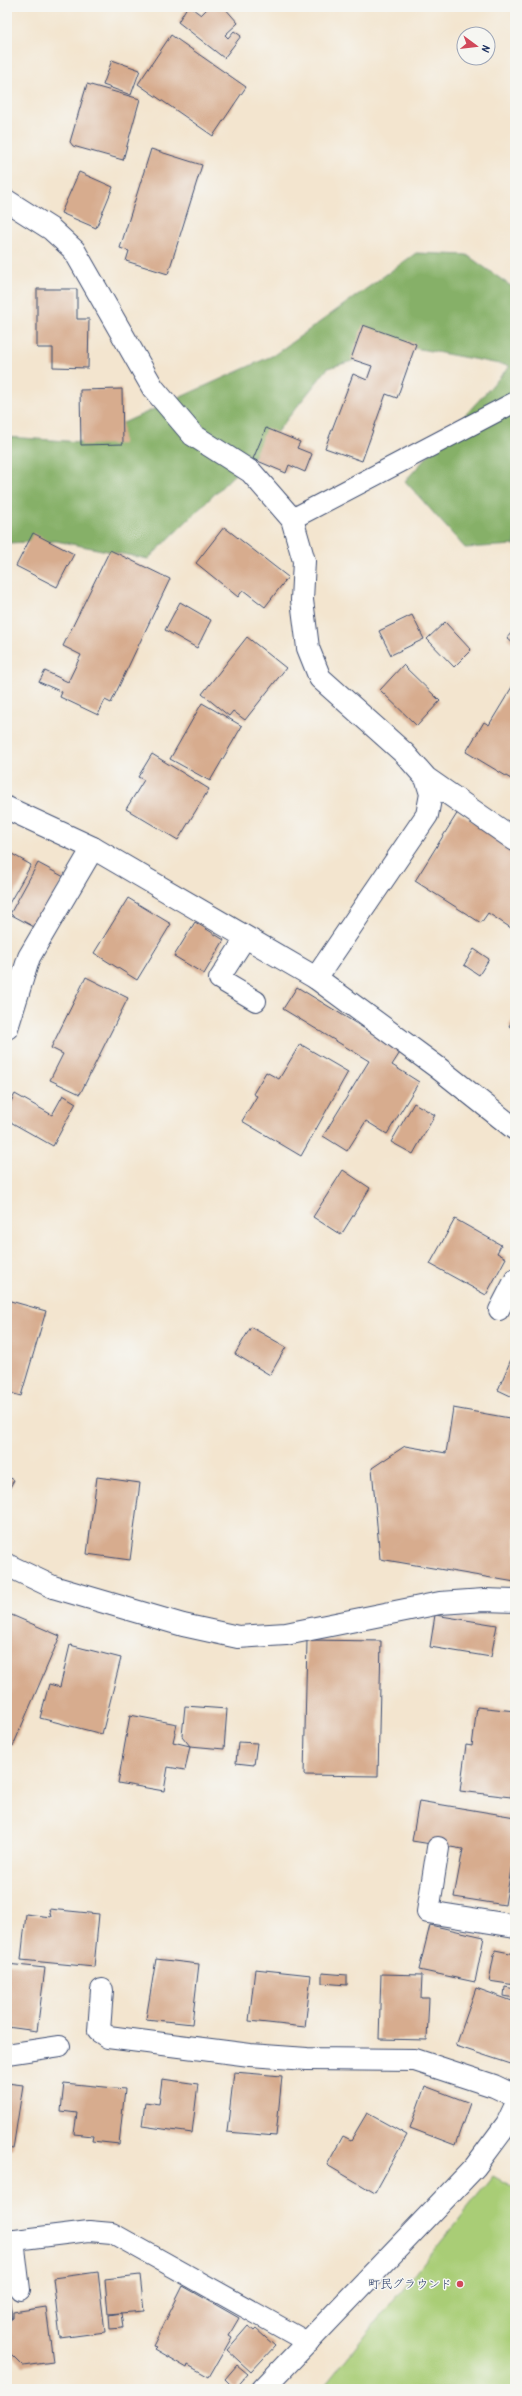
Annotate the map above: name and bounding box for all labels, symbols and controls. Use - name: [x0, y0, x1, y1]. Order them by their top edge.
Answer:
- north arrow: [456, 26, 496, 66]
- text: N: [475, 43, 494, 54]
- place label: 町民グラウンド: [368, 2275, 452, 2294]
- marker: 町民グラウンド: [455, 2279, 465, 2289]

